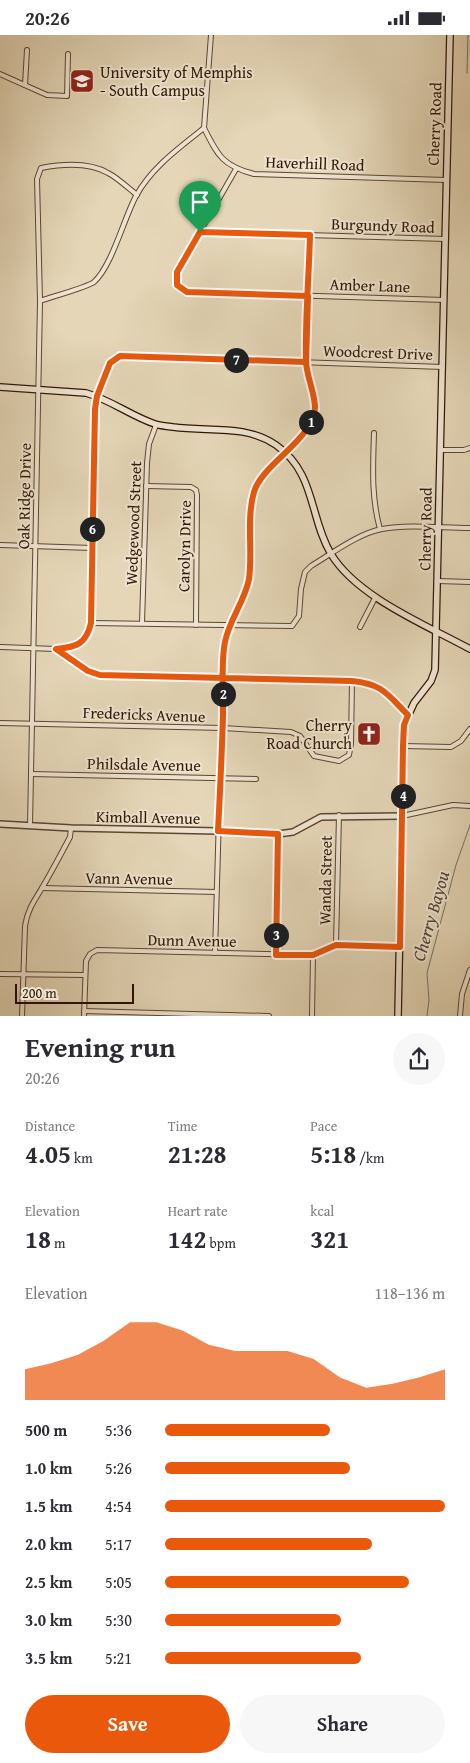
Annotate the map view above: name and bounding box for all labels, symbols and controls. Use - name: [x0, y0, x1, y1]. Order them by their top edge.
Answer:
- text: 20:26: [25, 4, 70, 32]
- place label: University of Memphis - South Campus: [100, 60, 253, 102]
- school or university icon: University of Memphis - South Campus: [69, 68, 95, 94]
- street label: Cherry Road: [421, 81, 447, 166]
- street label: Haverhill Road: [265, 149, 365, 177]
- pin: [179, 181, 221, 232]
- icon: arrive: [186, 188, 214, 216]
- street label: Burgundy Road: [331, 211, 436, 239]
- street label: Amber Lane: [329, 272, 411, 298]
- street label: Woodcrest Drive: [323, 338, 433, 366]
- pin: 7: [224, 347, 248, 373]
- text: 7: [233, 350, 240, 370]
- pin: 1: [298, 409, 324, 435]
- text: 1: [308, 412, 315, 432]
- street label: Oak Ridge Drive: [11, 443, 37, 549]
- street label: Wedgewood Street: [119, 460, 147, 586]
- street label: Cherry Road: [412, 487, 438, 571]
- street label: Carolyn Drive: [171, 500, 197, 592]
- pin: 6: [80, 517, 104, 541]
- text: 6: [89, 519, 96, 539]
- pin: 2: [210, 681, 236, 707]
- text: 2: [220, 684, 227, 704]
- street label: Fredericks Avenue: [82, 700, 206, 728]
- place label: Cherry Road Church: [266, 713, 352, 755]
- church icon: Cherry Road Church: [356, 721, 382, 747]
- street label: Philsdale Avenue: [87, 751, 201, 777]
- pin: 4: [390, 783, 416, 809]
- text: 4: [400, 786, 407, 806]
- street label: Kimball Avenue: [96, 804, 200, 830]
- street label: Wanda Street: [312, 835, 338, 925]
- street label: Vann Avenue: [85, 865, 173, 891]
- water label: Cherry Bayou: [405, 867, 456, 964]
- pin: 3: [264, 923, 288, 947]
- text: 3: [273, 925, 280, 945]
- street label: Dunn Avenue: [147, 927, 237, 953]
- scale bar: [15, 981, 134, 1004]
- text: 200 m: [22, 983, 57, 1003]
- text: Evening run: [25, 1026, 176, 1067]
- button: share: [393, 1033, 445, 1085]
- text: 20:26: [25, 1066, 60, 1090]
- text: Distance: [25, 1116, 75, 1136]
- text: Time: [168, 1116, 197, 1136]
- text: Pace: [310, 1116, 337, 1136]
- text: 4.05: [25, 1136, 71, 1172]
- text: 21:28: [168, 1136, 227, 1172]
- text: 5:18: [310, 1136, 356, 1172]
- text: km: [71, 1148, 93, 1168]
- text: /km: [356, 1148, 385, 1168]
- text: Elevation: [25, 1201, 80, 1221]
- text: Heart rate: [168, 1201, 228, 1221]
- text: kcal: [310, 1201, 334, 1221]
- text: 18: [25, 1221, 51, 1257]
- text: 142: [168, 1221, 207, 1257]
- text: 321: [310, 1221, 349, 1257]
- text: m: [51, 1233, 65, 1253]
- text: bpm: [207, 1233, 236, 1253]
- text: Elevation: [25, 1281, 88, 1305]
- text: 118–136 m: [375, 1281, 445, 1305]
- text: 500 m: [25, 1418, 67, 1442]
- text: 5:36: [105, 1418, 132, 1442]
- text: 1.0 km: [25, 1456, 72, 1480]
- text: 5:26: [105, 1456, 132, 1480]
- text: 1.5 km: [25, 1494, 72, 1518]
- text: 4:54: [105, 1494, 132, 1518]
- text: 2.0 km: [25, 1532, 72, 1556]
- text: 5:17: [105, 1532, 132, 1556]
- text: 2.5 km: [25, 1570, 72, 1594]
- text: 5:05: [105, 1570, 132, 1594]
- text: 3.0 km: [25, 1608, 72, 1632]
- text: 5:30: [105, 1608, 132, 1632]
- text: 3.5 km: [25, 1646, 72, 1670]
- text: 5:21: [105, 1646, 132, 1670]
- button: Save: [25, 1695, 230, 1753]
- button: Share: [240, 1695, 445, 1753]

